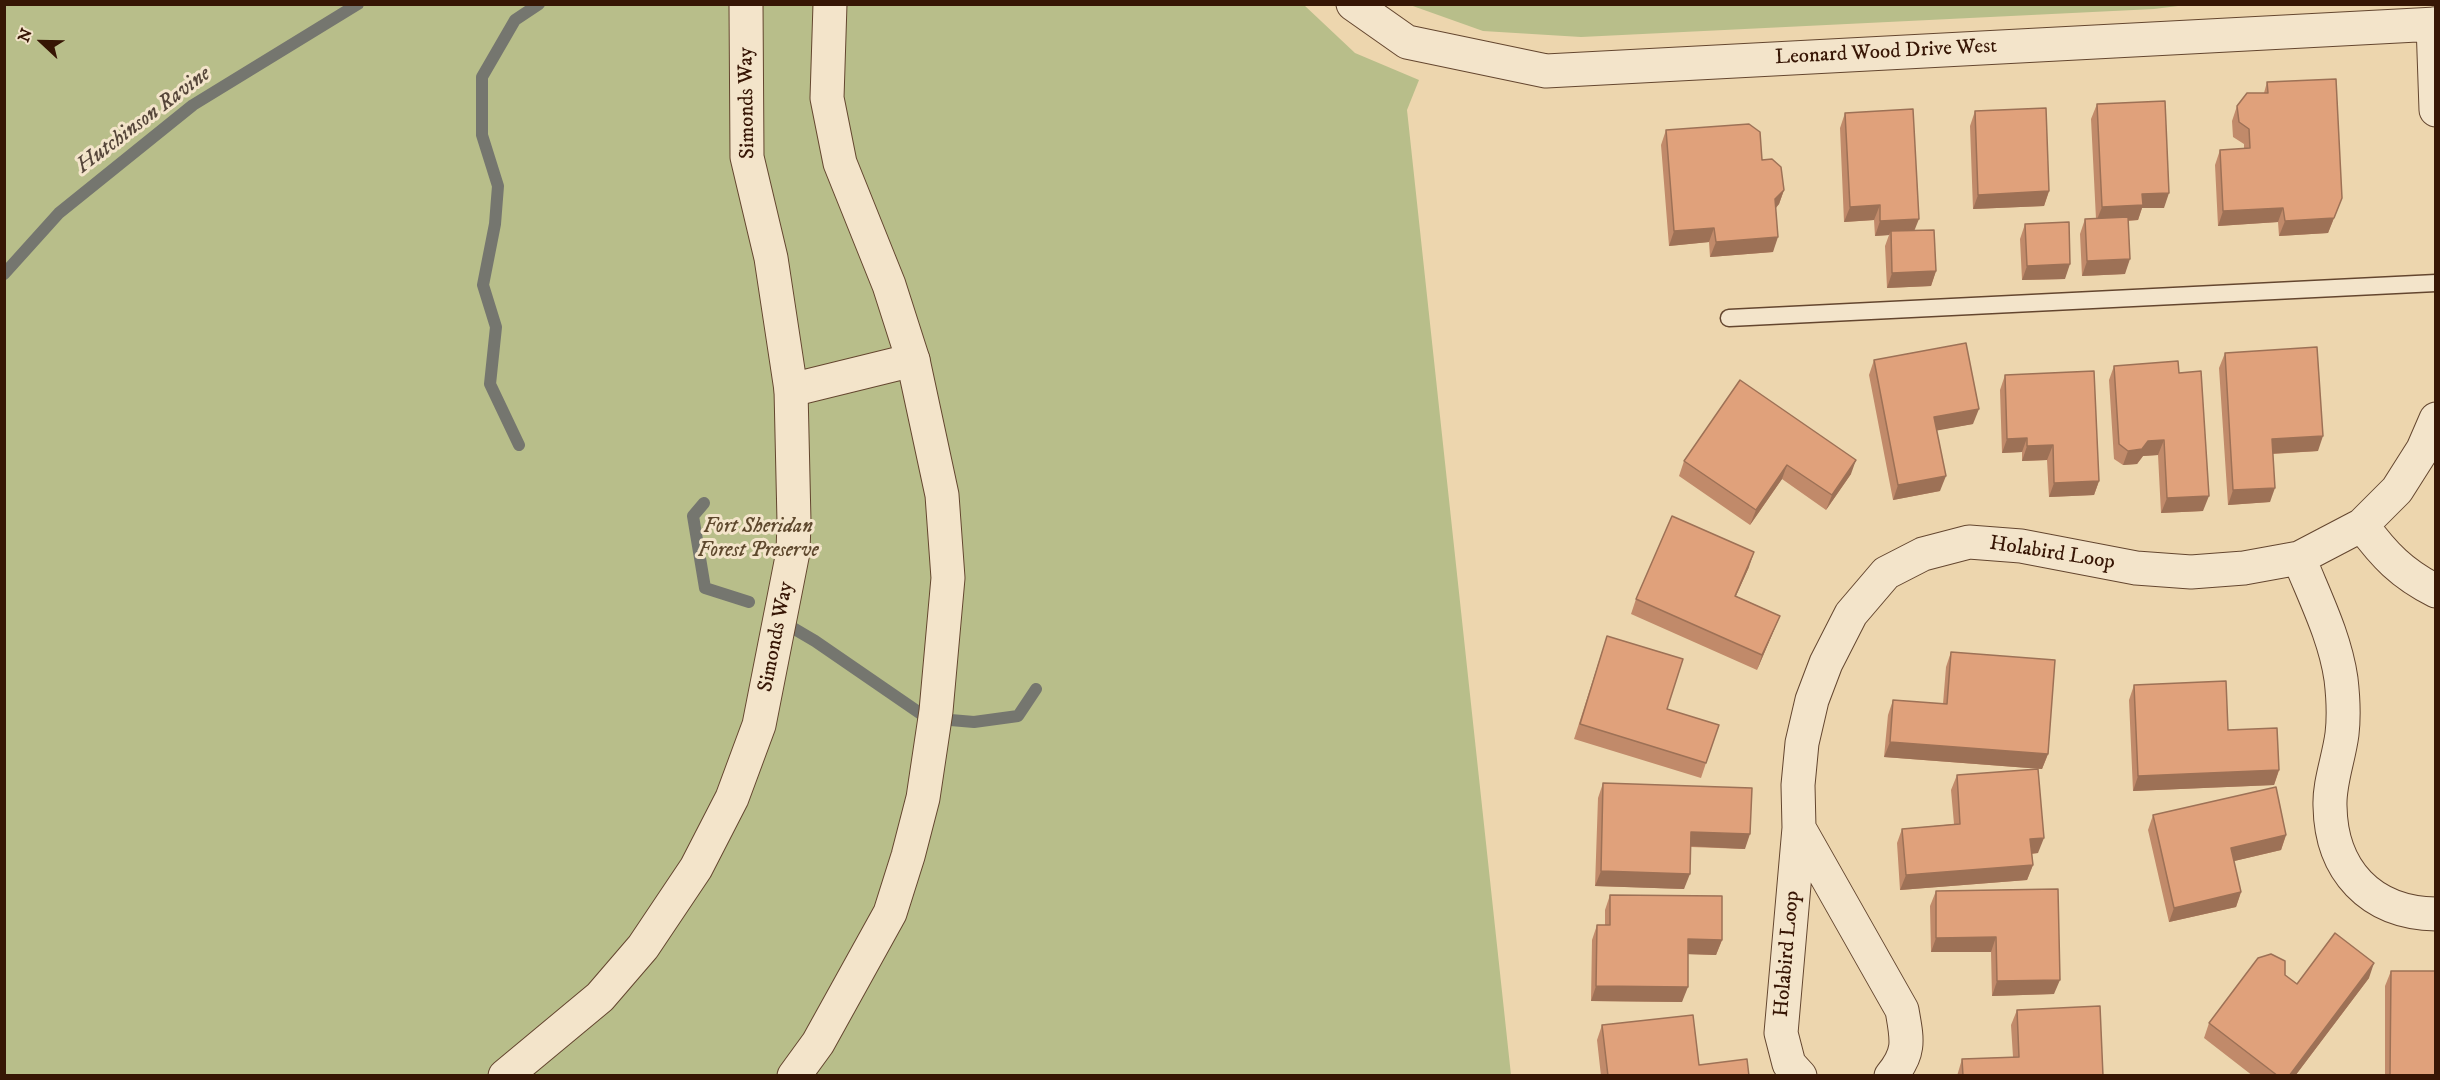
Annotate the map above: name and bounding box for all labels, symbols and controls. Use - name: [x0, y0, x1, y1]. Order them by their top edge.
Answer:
- north arrow: [12, 12, 72, 72]
- text: N: [14, 25, 37, 45]
- street label: Leonard Wood Drive West: [1774, 35, 1998, 71]
- street label: Simonds Way: [734, 47, 762, 159]
- water label: Hutchinson Ravine: [71, 62, 217, 180]
- park label: Fort Sheridan Forest Preserve: [697, 515, 819, 565]
- street label: Holabird Loop: [1987, 532, 2117, 576]
- street label: Simonds Way: [754, 580, 800, 694]
- street label: Holabird Loop: [1770, 890, 1806, 1018]

